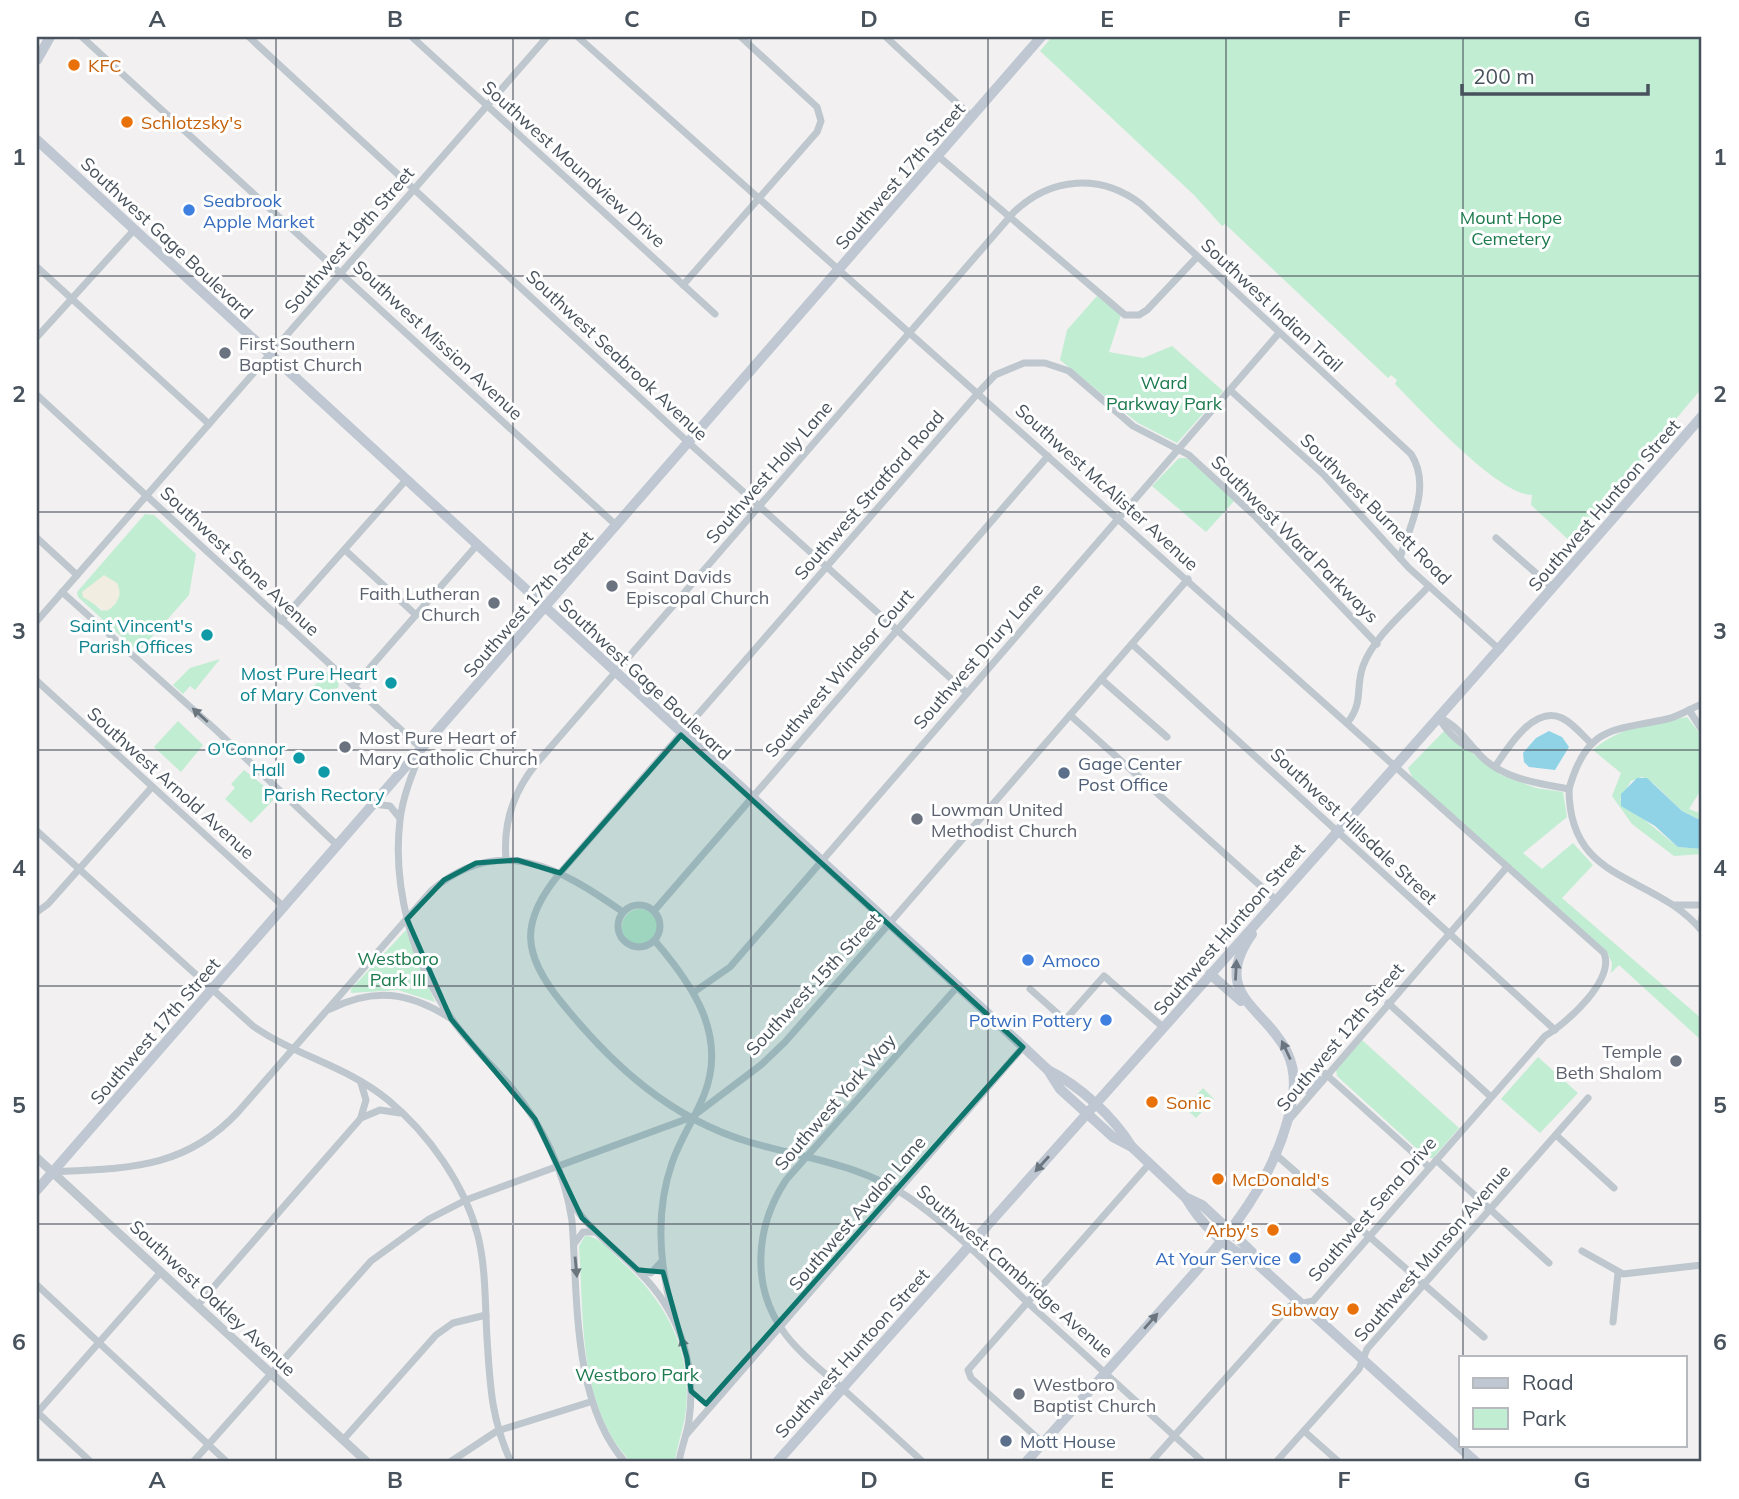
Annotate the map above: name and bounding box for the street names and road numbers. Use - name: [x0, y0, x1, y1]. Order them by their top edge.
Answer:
- street label: Southwest Moundview Drive: [478, 76, 670, 252]
- street label: Southwest 17th Street: [830, 98, 970, 254]
- street label: Southwest Gage Boulevard: [76, 152, 258, 324]
- street label: Southwest 19th Street: [279, 162, 419, 318]
- street label: Southwest Indian Trail: [1196, 233, 1348, 377]
- street label: Southwest Mission Avenue: [348, 255, 528, 425]
- street label: Southwest Seabrook Avenue: [521, 265, 713, 445]
- street label: Southwest Holly Lane: [701, 396, 837, 548]
- street label: Southwest McAlister Avenue: [1011, 399, 1203, 575]
- street label: Southwest Stratford Road: [789, 406, 949, 584]
- street label: Southwest Huntoon Street: [1523, 414, 1685, 596]
- street label: Southwest Burnett Road: [1296, 429, 1456, 589]
- street label: Southwest Ward Parkways: [1206, 450, 1384, 628]
- street label: Southwest Stone Avenue: [156, 481, 324, 641]
- street label: Southwest 17th Street: [458, 526, 598, 682]
- street label: Southwest Drury Lane: [908, 578, 1048, 734]
- street label: Southwest Windsor Court: [760, 584, 918, 762]
- street label: Southwest Gage Boulevard: [554, 593, 736, 765]
- street label: Southwest Arnold Avenue: [83, 702, 259, 864]
- street label: Southwest Hillsdale Street: [1266, 743, 1442, 909]
- street label: Southwest Huntoon Street: [1148, 838, 1310, 1020]
- street label: Southwest 15th Street: [741, 908, 885, 1060]
- street label: Southwest 17th Street: [85, 953, 225, 1109]
- street label: Southwest 12th Street: [1271, 958, 1409, 1116]
- street label: Southwest York Way: [769, 1029, 901, 1175]
- street label: Southwest Avalon Lane: [784, 1131, 930, 1295]
- street label: Southwest Sena Drive: [1303, 1132, 1441, 1286]
- street label: Southwest Munson Avenue: [1349, 1160, 1515, 1346]
- street label: Southwest Cambridge Avenue: [912, 1179, 1118, 1363]
- street label: Southwest Oakley Avenue: [125, 1215, 301, 1381]
- street label: Southwest Huntoon Street: [770, 1263, 934, 1443]

